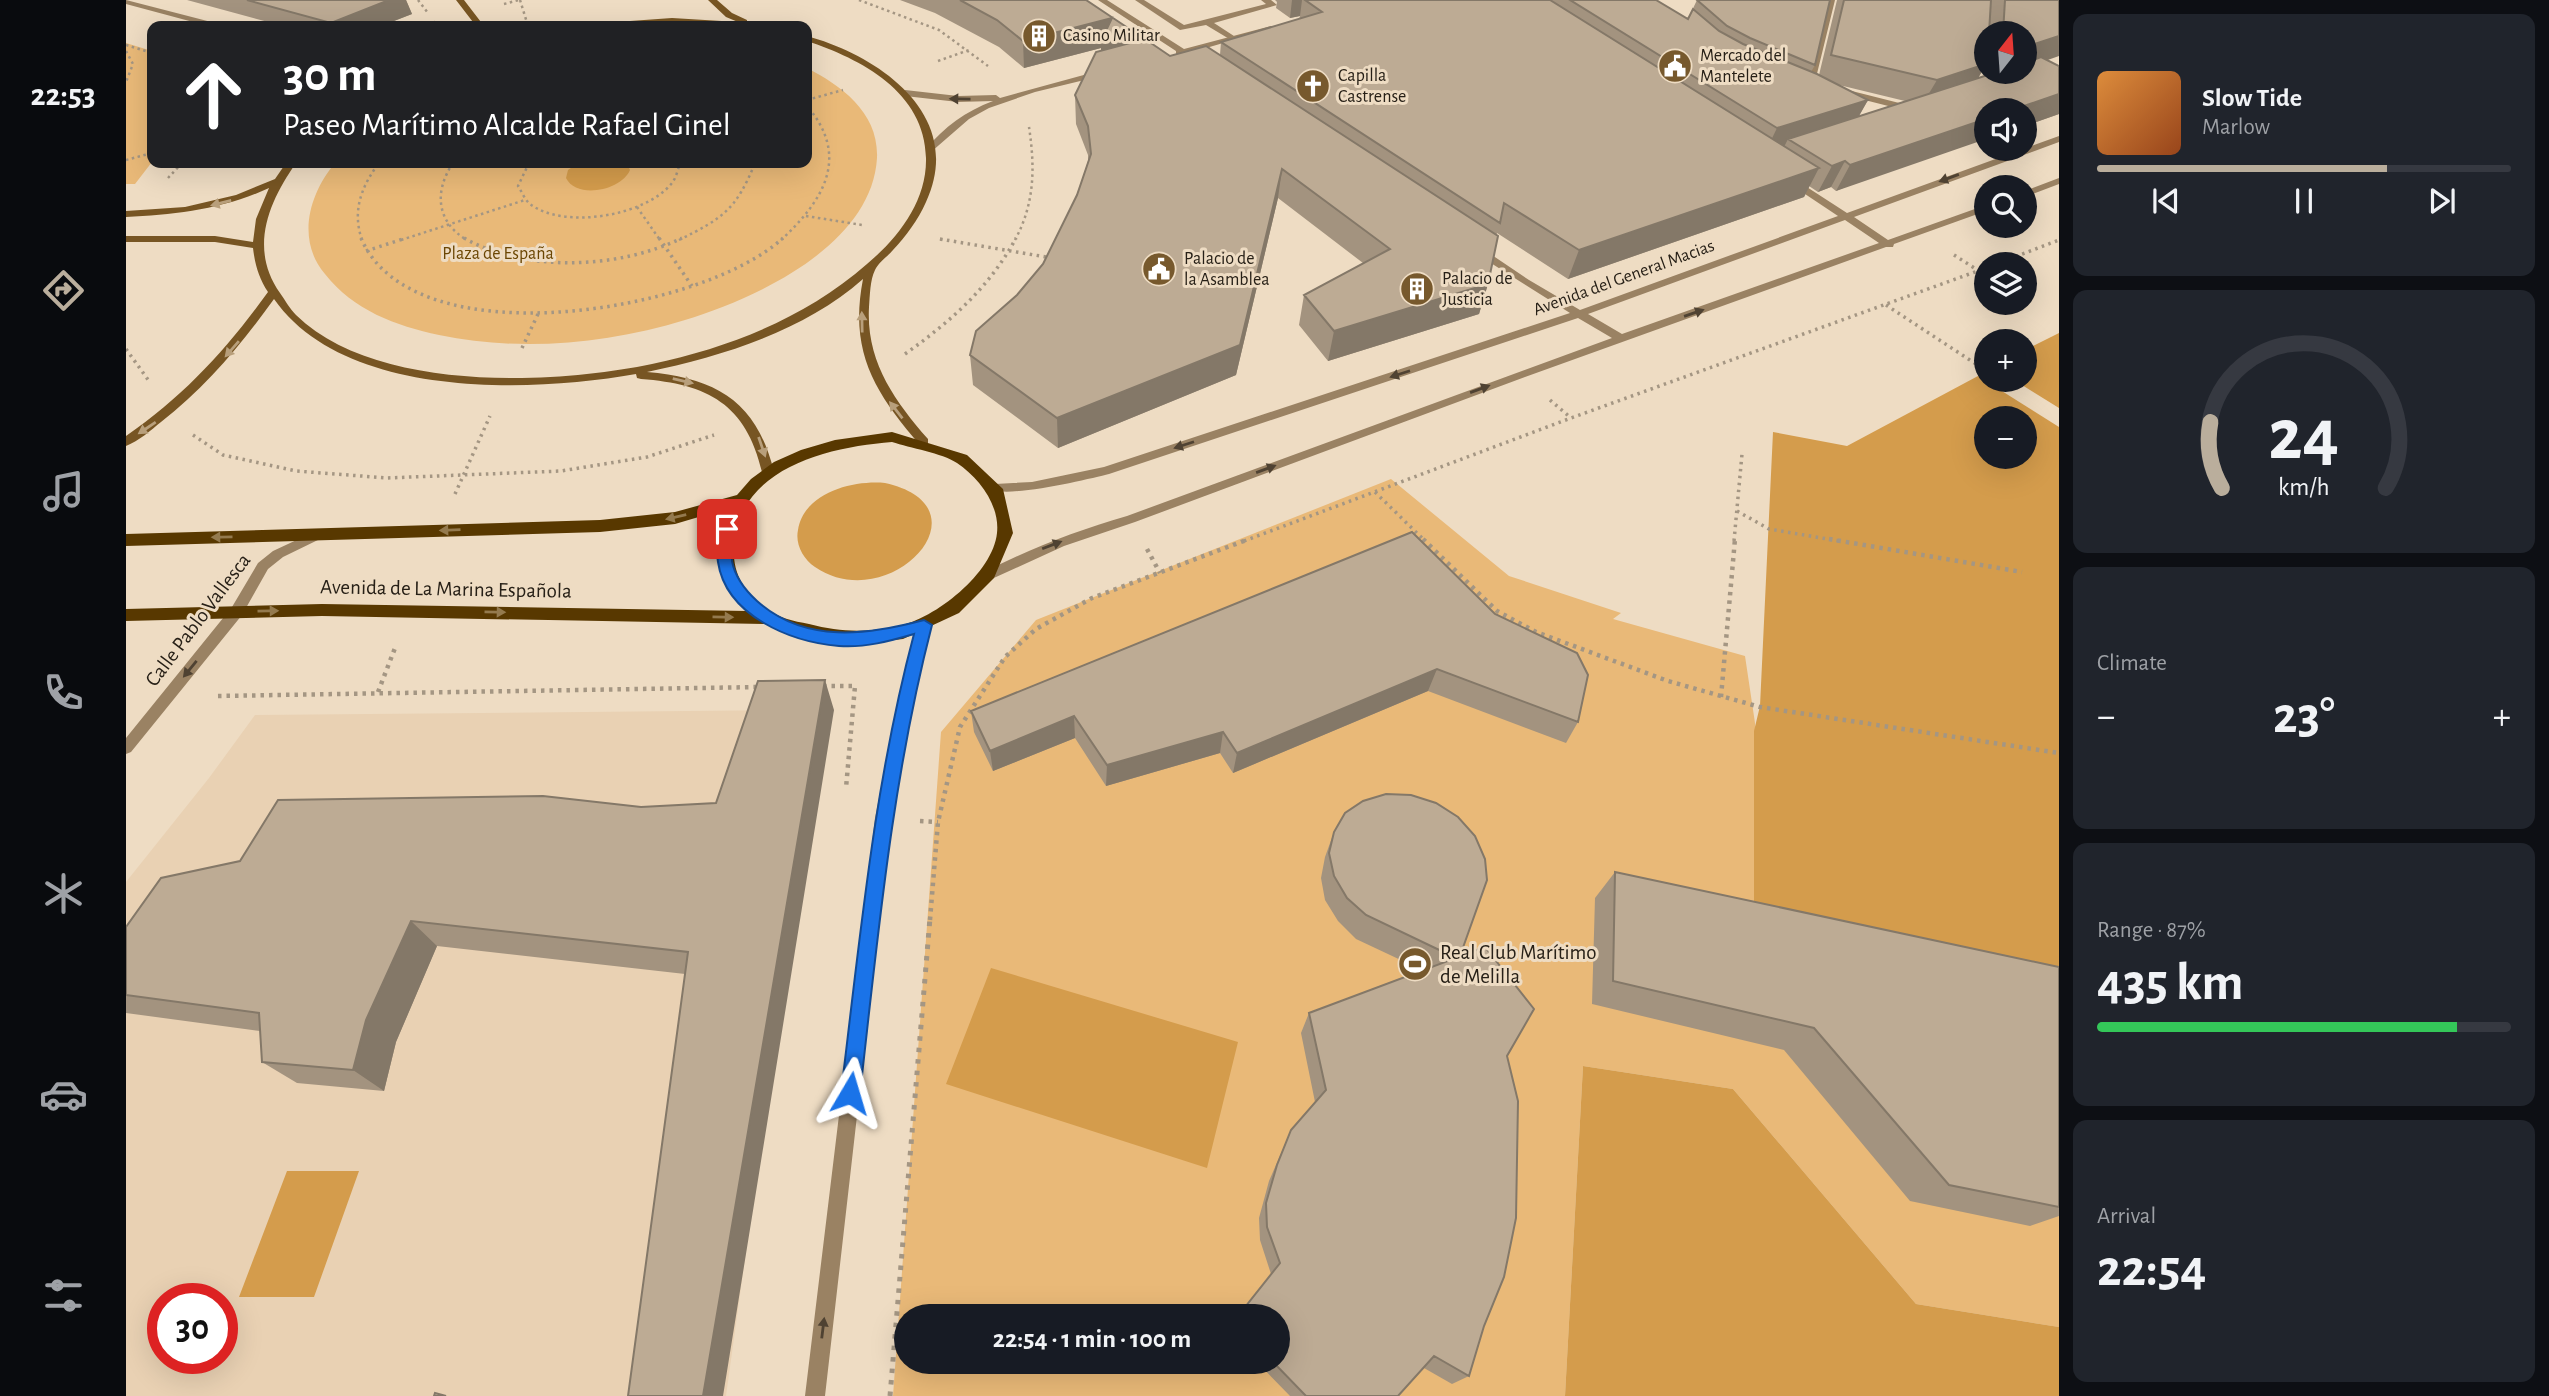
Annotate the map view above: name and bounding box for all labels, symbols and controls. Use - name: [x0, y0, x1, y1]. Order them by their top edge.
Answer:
- building icon: Casino Militar: [1020, 17, 1058, 55]
- north arrow: [1974, 21, 2037, 84]
- map controls: [1974, 21, 2037, 469]
- place label: Casino Militar: [1063, 27, 1160, 45]
- public building icon: Mercado del Mantelete: [1656, 47, 1694, 85]
- place label: Mercado del Mantelete: [1700, 47, 1786, 86]
- icon: ahead: [168, 49, 259, 140]
- text: 30 m: [283, 51, 377, 100]
- church icon: Capilla Castrense: [1294, 67, 1332, 105]
- place label: Capilla Castrense: [1338, 67, 1406, 106]
- text: 22:53: [30, 79, 96, 111]
- text: Slow Tide: [2202, 85, 2302, 111]
- one-way arrow: [948, 93, 970, 105]
- button: sound: [1974, 98, 2037, 161]
- text: Paseo Marítimo Alcalde Rafael Ginel: [283, 109, 731, 141]
- text: Marlow: [2202, 116, 2270, 139]
- one-way arrow: [1938, 173, 1959, 184]
- button: search: [1974, 175, 2037, 238]
- icon: previous: [2147, 182, 2185, 220]
- icon: pause: [2285, 182, 2323, 220]
- icon: next: [2423, 182, 2461, 220]
- one-way arrow: [210, 198, 232, 209]
- street label: Avenida del General Macias: [1531, 237, 1717, 319]
- park label: Plaza de España: [442, 245, 554, 263]
- public building icon: Palacio de la Asamblea: [1140, 250, 1178, 288]
- place label: Palacio de la Asamblea: [1184, 250, 1270, 289]
- button: layers: [1974, 252, 2037, 315]
- icon: directions: [39, 266, 88, 315]
- building icon: Palacio de Justicia: [1398, 270, 1436, 308]
- place label: Palacio de Justicia: [1442, 270, 1513, 309]
- one-way arrow: [1684, 307, 1705, 318]
- one-way arrow: [857, 311, 868, 333]
- button: +: [1974, 329, 2037, 392]
- one-way arrow: [224, 340, 240, 358]
- one-way arrow: [1389, 369, 1410, 380]
- one-way arrow: [672, 376, 694, 387]
- one-way arrow: [1469, 383, 1490, 394]
- text: 24: [2269, 400, 2339, 473]
- one-way arrow: [890, 401, 904, 419]
- button: −: [1974, 406, 2037, 469]
- one-way arrow: [138, 421, 156, 435]
- one-way arrow: [758, 436, 768, 457]
- one-way arrow: [1173, 441, 1194, 451]
- one-way arrow: [1256, 463, 1277, 474]
- icon: music: [39, 467, 88, 516]
- text: km/h: [2278, 474, 2330, 499]
- pin: [697, 499, 757, 559]
- icon: arrive: [708, 510, 746, 548]
- one-way arrow: [665, 512, 687, 523]
- one-way arrow: [438, 525, 460, 536]
- one-way arrow: [211, 531, 233, 542]
- one-way arrow: [1042, 539, 1063, 550]
- street label: Calle Pablo Vallesca: [142, 550, 255, 690]
- street label: Avenida de La Marina Española: [320, 576, 572, 602]
- one-way arrow: [257, 605, 279, 617]
- one-way arrow: [484, 606, 506, 618]
- one-way arrow: [712, 611, 734, 622]
- text: Climate: [2097, 652, 2167, 675]
- one-way arrow: [182, 660, 197, 678]
- icon: phone: [39, 668, 88, 717]
- text: 23°: [2273, 690, 2335, 742]
- text: −: [2097, 698, 2115, 736]
- text: +: [2493, 698, 2511, 736]
- icon: climate: [39, 869, 88, 918]
- text: Range · 87%: [2097, 919, 2206, 942]
- place label: Real Club Marítimo de Melilla: [1440, 942, 1597, 987]
- sports icon: Real Club Marítimo de Melilla: [1396, 945, 1434, 983]
- text: 435 km: [2097, 957, 2244, 1009]
- position arrow: [813, 1056, 887, 1130]
- icon: car: [39, 1070, 88, 1119]
- text: Arrival: [2097, 1205, 2156, 1228]
- text: 22:54: [2097, 1243, 2207, 1295]
- icon: filters: [39, 1271, 88, 1320]
- speed limit sign: 30: [147, 1283, 238, 1374]
- one-way arrow: [817, 1317, 828, 1339]
- text: 22:54 · 1 min · 100 m: [993, 1326, 1191, 1352]

